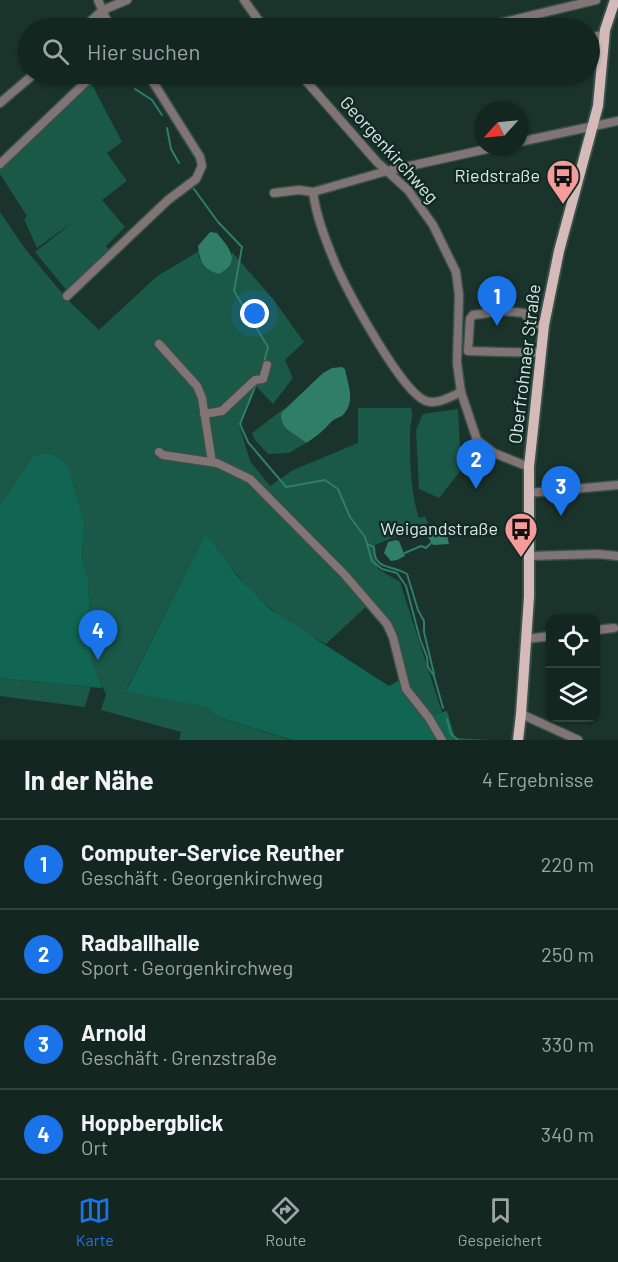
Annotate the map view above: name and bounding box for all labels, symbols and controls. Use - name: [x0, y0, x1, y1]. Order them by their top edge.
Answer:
- search box: [18, 18, 600, 84]
- icon: search: [39, 35, 72, 68]
- text: Hier suchen: [87, 38, 200, 64]
- street label: Georgenkirchweg: [336, 91, 444, 207]
- north arrow: [474, 102, 528, 156]
- bus stop icon: Riedstraße: [545, 158, 581, 205]
- place label: Riedstraße: [454, 164, 540, 186]
- pin: 1: [478, 276, 516, 326]
- street label: Oberfrohnaer Straße: [503, 283, 545, 445]
- your location: [240, 299, 269, 328]
- pin: 2: [456, 440, 496, 489]
- pin: 3: [542, 466, 580, 516]
- bus stop icon: Weigandstraße: [503, 511, 539, 558]
- place label: Weigandstraße: [380, 517, 498, 539]
- pin: 4: [78, 610, 118, 660]
- map controls: [546, 614, 600, 722]
- button: locate: [546, 614, 600, 668]
- button: layers: [546, 668, 600, 722]
- text: In der Nähe: [24, 764, 154, 795]
- text: 4 Ergebnisse: [482, 767, 594, 791]
- text: Computer-Service Reuther: [81, 839, 344, 865]
- text: 1: [40, 852, 47, 876]
- text: 220 m: [541, 852, 594, 876]
- text: Geschäft · Georgenkirchweg: [81, 865, 323, 889]
- text: Radballhalle: [81, 929, 200, 955]
- text: 2: [38, 942, 49, 966]
- text: 250 m: [541, 942, 594, 966]
- text: Sport · Georgenkirchweg: [81, 955, 293, 979]
- text: Arnold: [81, 1019, 146, 1045]
- text: 3: [38, 1032, 49, 1056]
- text: 330 m: [542, 1032, 594, 1056]
- text: Geschäft · Grenzstraße: [81, 1045, 277, 1069]
- text: Hoppbergblick: [81, 1109, 224, 1135]
- text: 4: [37, 1122, 50, 1146]
- text: 340 m: [541, 1122, 594, 1146]
- text: Ort: [81, 1135, 108, 1159]
- tab: Karte: [76, 1194, 114, 1249]
- tab: Route: [265, 1194, 306, 1249]
- tab: Gespeichert: [458, 1194, 542, 1249]

